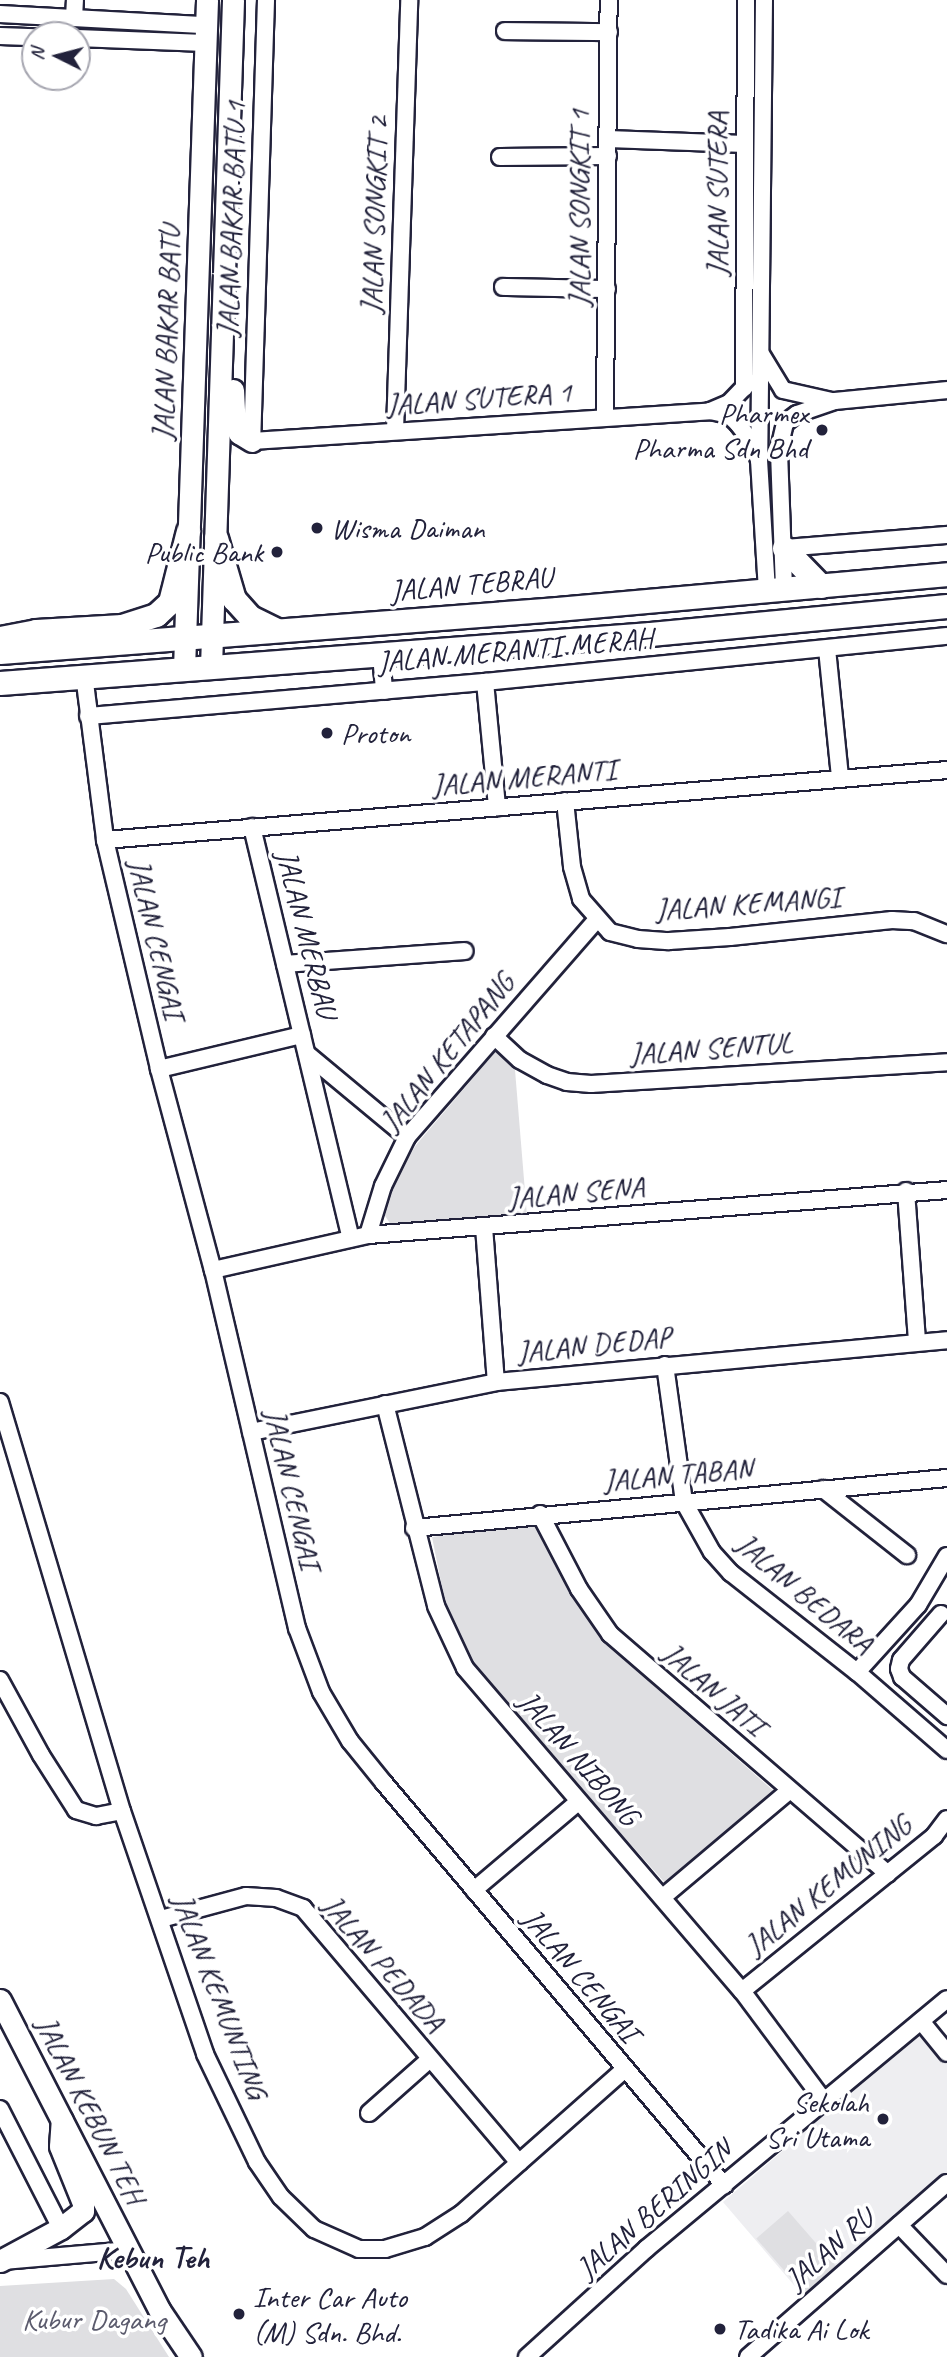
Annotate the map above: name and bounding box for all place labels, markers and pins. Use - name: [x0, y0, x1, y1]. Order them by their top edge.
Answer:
- place label: Pharmex Pharma Sdn Bhd: [632, 395, 808, 466]
- marker: Pharmex Pharma Sdn Bhd: [814, 422, 830, 438]
- place label: Wisma Daiman: [331, 510, 486, 546]
- marker: Wisma Daiman: [309, 520, 325, 536]
- place label: Public Bank: [144, 534, 263, 570]
- marker: Public Bank: [269, 544, 285, 560]
- place label: Proton: [341, 715, 410, 751]
- marker: Proton: [319, 725, 335, 741]
- place label: Sekolah Sri Utama: [762, 2084, 869, 2154]
- marker: Sekolah Sri Utama: [875, 2111, 891, 2127]
- place label: Inter Car Auto (M) Sdn. Bhd.: [253, 2279, 408, 2350]
- marker: Inter Car Auto (M) Sdn. Bhd.: [231, 2306, 247, 2322]
- place label: Tadika Ai Lok: [734, 2311, 868, 2347]
- marker: Tadika Ai Lok: [712, 2321, 728, 2337]

